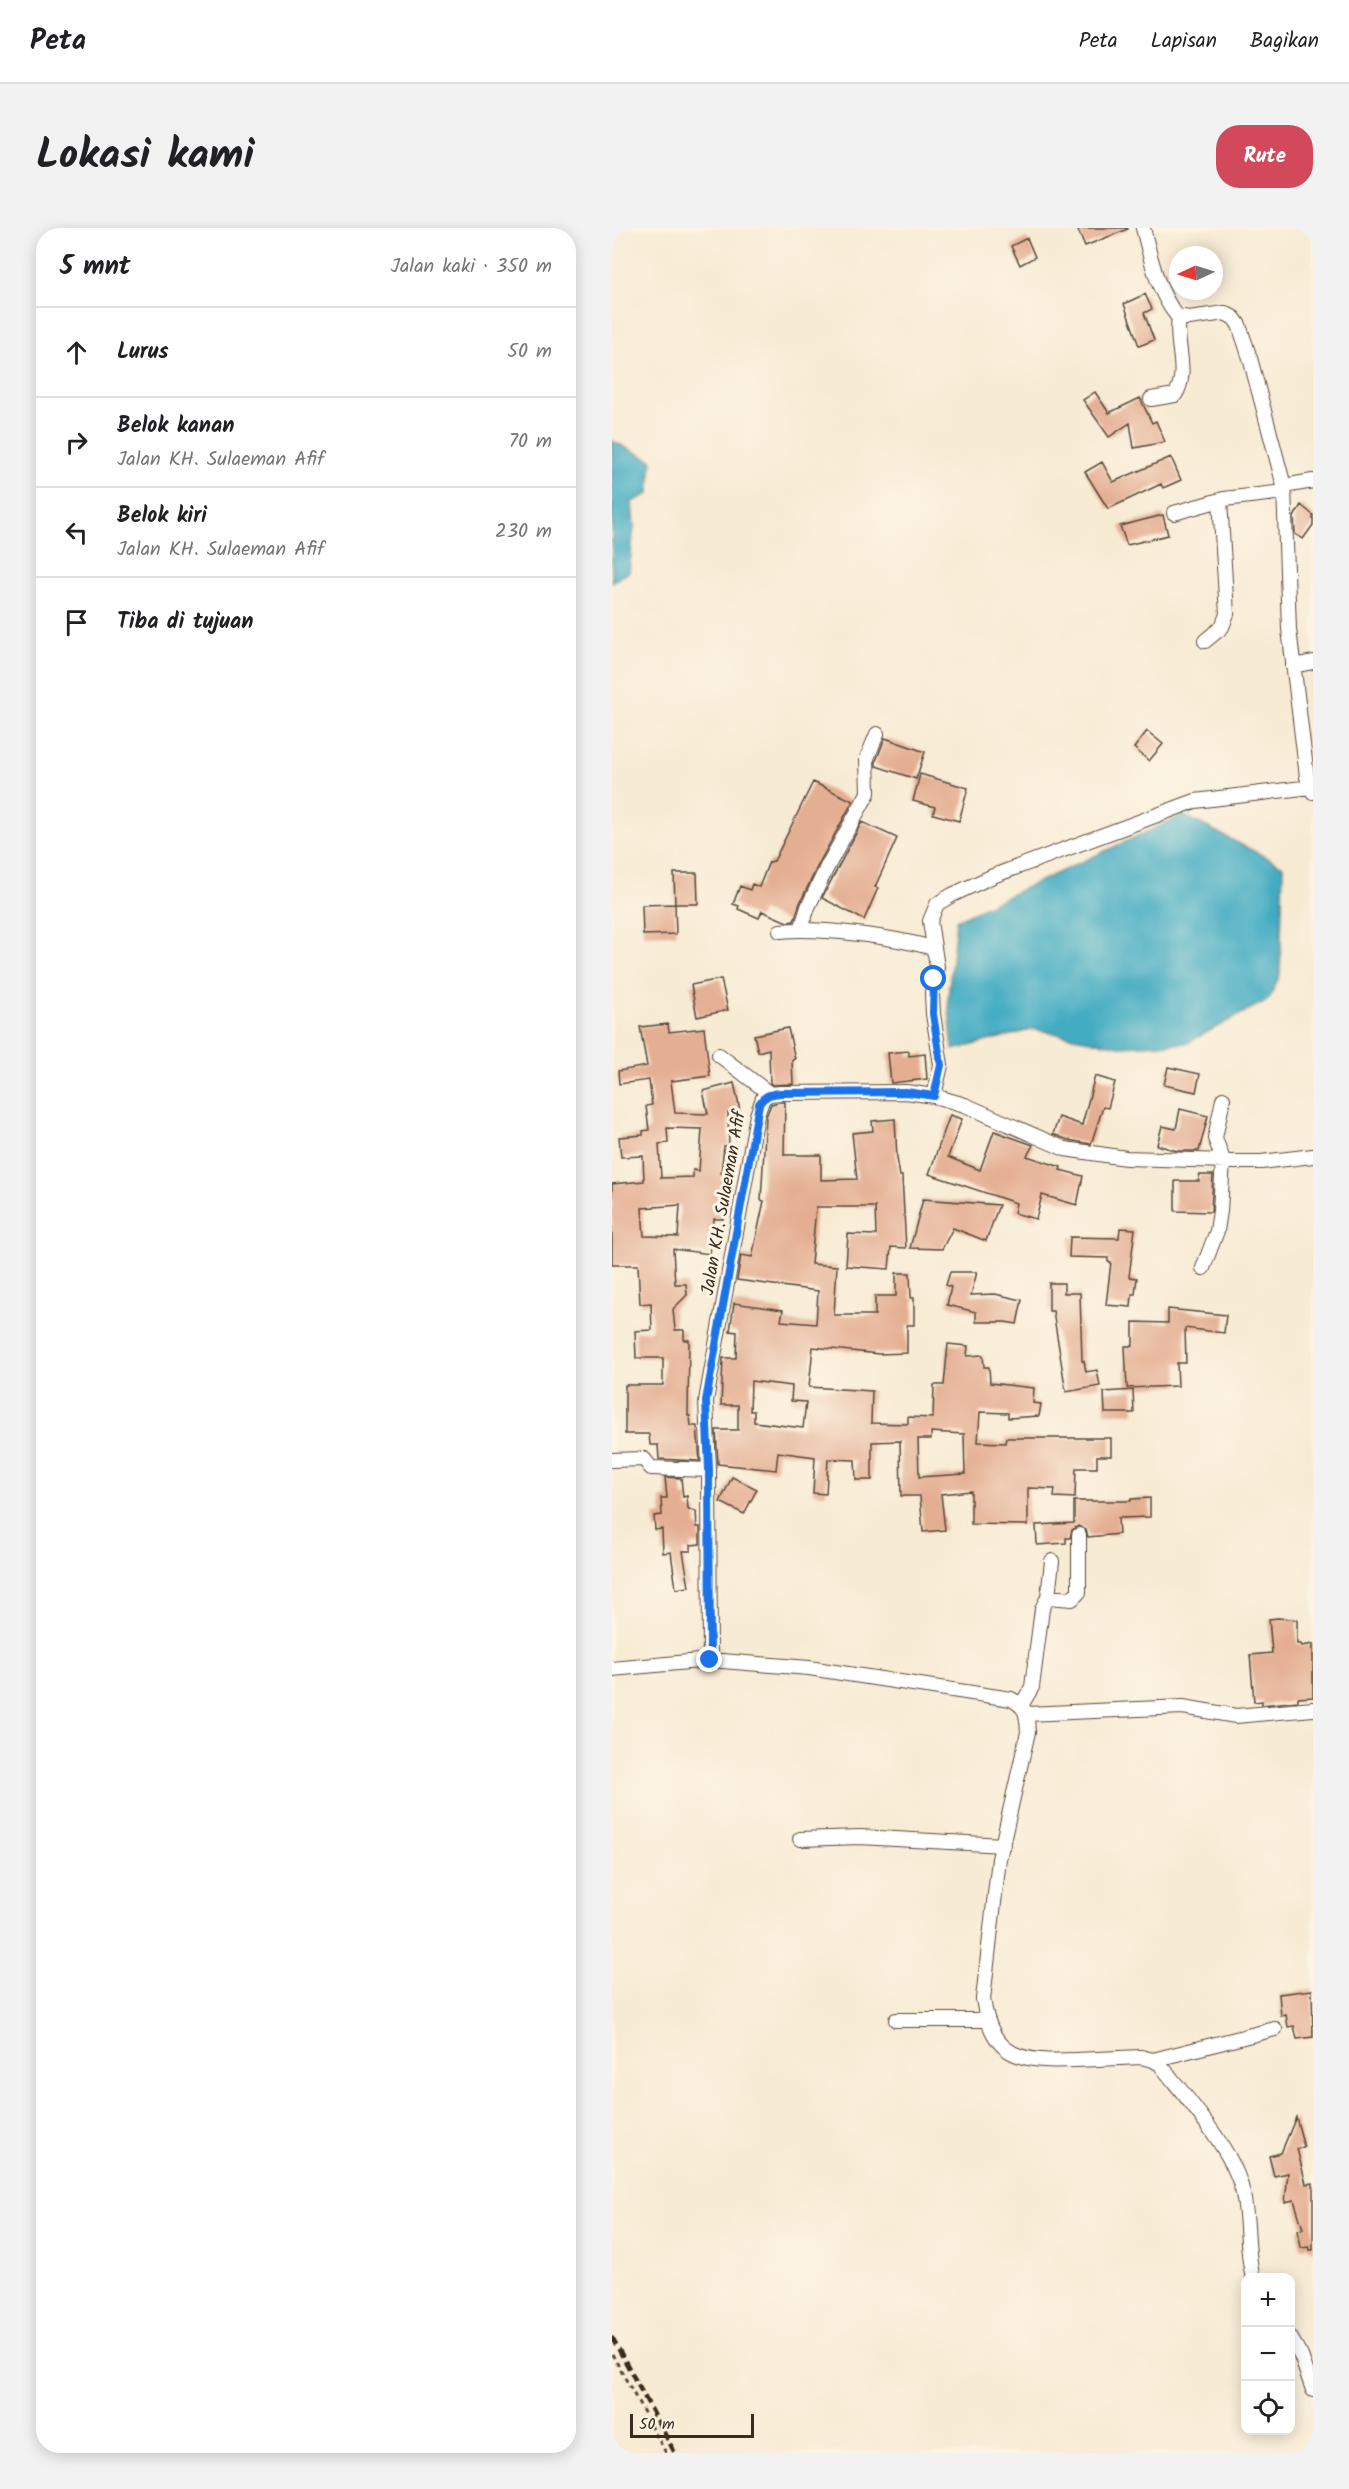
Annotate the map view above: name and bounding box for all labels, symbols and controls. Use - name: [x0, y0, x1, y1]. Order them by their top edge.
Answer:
- text: Peta: [30, 19, 86, 64]
- text: Peta: [1079, 25, 1118, 58]
- text: Lapisan: [1151, 25, 1217, 58]
- text: Bagikan: [1250, 25, 1319, 58]
- text: Lokasi kami: [36, 123, 254, 190]
- button: Rute: [1216, 125, 1313, 188]
- text: 5 mnt: [60, 246, 131, 288]
- north arrow: [1169, 246, 1223, 300]
- text: Jalan kaki · 350 m: [391, 251, 552, 283]
- text: Lurus: [117, 335, 169, 370]
- icon: ahead: [60, 336, 93, 369]
- text: 50 m: [507, 336, 552, 368]
- text: Belok kanan: [117, 409, 234, 444]
- icon: right: [60, 426, 93, 459]
- text: 70 m: [509, 426, 552, 458]
- text: Jalan KH. Sulaeman Afif: [117, 444, 324, 476]
- text: Belok kiri: [117, 499, 207, 534]
- icon: left: [60, 516, 93, 549]
- text: 230 m: [495, 516, 552, 548]
- text: Jalan KH. Sulaeman Afif: [117, 534, 324, 566]
- text: Tiba di tujuan: [117, 605, 253, 640]
- icon: arrive: [60, 606, 93, 639]
- route start: [920, 965, 946, 991]
- street label: Jalan KH. Sulaeman Afif: [694, 1107, 755, 1298]
- route end: [696, 1646, 722, 1672]
- map controls: [1241, 2273, 1295, 2435]
- button: +: [1241, 2273, 1295, 2327]
- button: −: [1241, 2327, 1295, 2381]
- button: locate: [1241, 2381, 1295, 2435]
- scale bar: [630, 2411, 754, 2438]
- text: 50 m: [639, 2412, 675, 2437]

